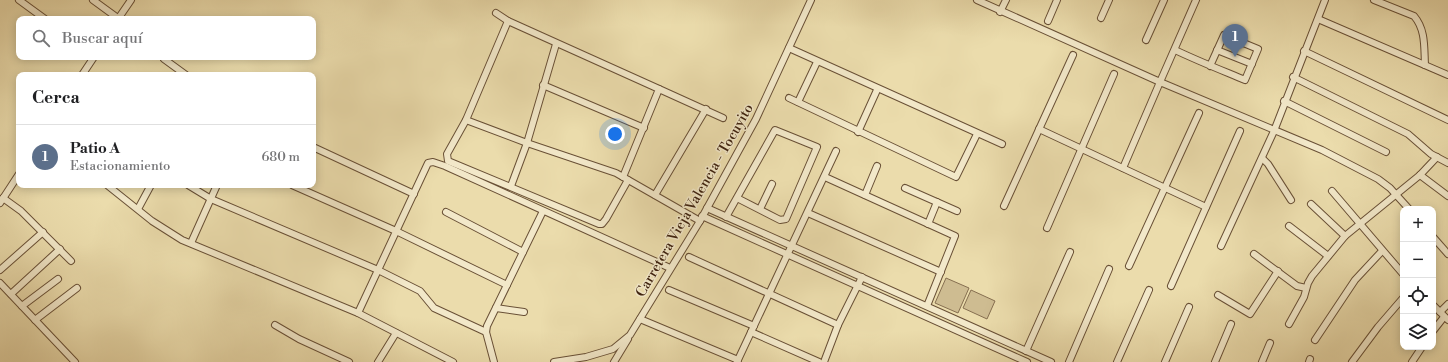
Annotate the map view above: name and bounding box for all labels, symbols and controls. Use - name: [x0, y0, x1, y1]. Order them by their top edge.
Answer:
- search box: [16, 16, 316, 60]
- pin: 1: [1222, 24, 1248, 57]
- icon: search: [30, 27, 52, 49]
- text: Buscar aquí: [62, 29, 143, 48]
- text: Cerca: [32, 87, 80, 109]
- street label: Carretera Vieja Valencia - Tocuyito: [632, 100, 758, 300]
- your location: [605, 124, 625, 144]
- text: Patio A: [70, 139, 120, 158]
- text: 1: [42, 149, 48, 165]
- text: 680 m: [261, 149, 300, 165]
- text: Estacionamiento: [70, 158, 170, 174]
- map controls: [1400, 206, 1436, 350]
- button: +: [1400, 206, 1436, 242]
- button: −: [1400, 242, 1436, 278]
- button: locate: [1400, 278, 1436, 314]
- button: layers: [1400, 314, 1436, 350]

